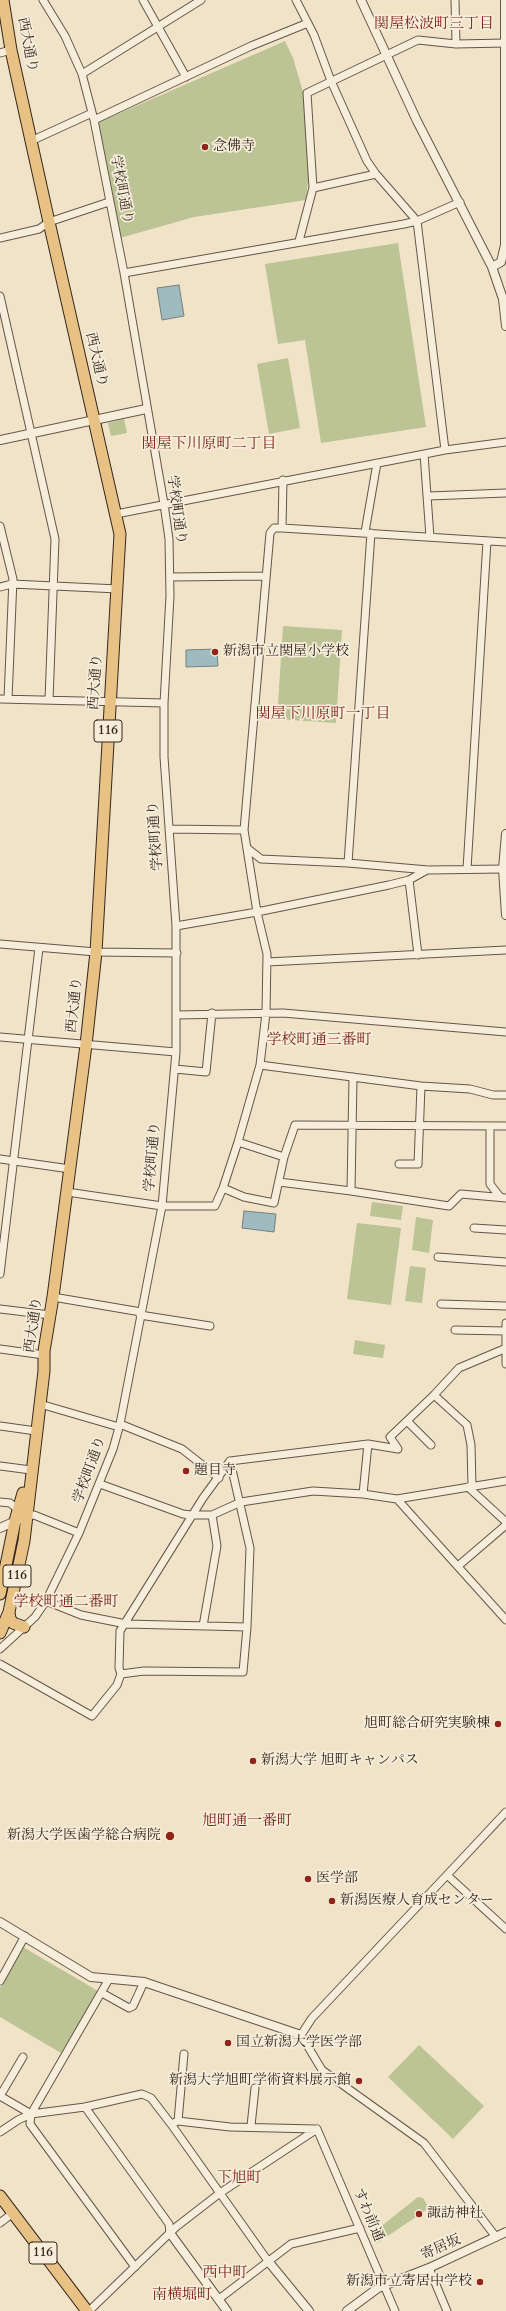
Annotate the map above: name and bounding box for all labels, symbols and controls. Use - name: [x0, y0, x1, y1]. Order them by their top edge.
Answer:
- street label: 西大通り: [13, 16, 41, 74]
- district label: 関屋松波町三丁目: [374, 16, 494, 34]
- place label: 念佛寺: [213, 139, 255, 155]
- marker: 念佛寺: [200, 142, 210, 152]
- street label: 学校町通り: [106, 154, 136, 226]
- street label: 西大通り: [82, 331, 110, 389]
- district label: 関屋下川原町二丁目: [142, 436, 276, 454]
- street label: 学校町通り: [163, 474, 189, 546]
- place label: 新潟市立関屋小学校: [223, 644, 349, 660]
- marker: 新潟市立関屋小学校: [210, 647, 220, 657]
- street label: 西大通り: [86, 653, 106, 711]
- district label: 関屋下川原町一丁目: [256, 706, 390, 724]
- road number: 116: [94, 720, 122, 742]
- street label: 学校町通り: [145, 800, 167, 872]
- street label: 西大通り: [64, 976, 86, 1034]
- district label: 学校町通三番町: [267, 1032, 371, 1050]
- street label: 学校町通り: [142, 1121, 164, 1193]
- street label: 西大通り: [22, 1296, 46, 1354]
- street label: 学校町通り: [70, 1434, 110, 1506]
- place label: 題目寺: [194, 1463, 236, 1479]
- marker: 題目寺: [181, 1466, 191, 1476]
- road number: 116: [3, 1565, 31, 1587]
- district label: 学校町通二番町: [14, 1594, 118, 1612]
- place label: 旭町総合研究実験棟: [364, 1716, 490, 1732]
- marker: 旭町総合研究実験棟: [493, 1719, 503, 1729]
- place label: 新潟大学 旭町キャンパス: [261, 1753, 419, 1769]
- marker: 新潟大学 旭町キャンパス: [248, 1756, 258, 1766]
- district label: 旭町通一番町: [202, 1813, 292, 1831]
- place label: 新潟大学医歯学総合病院: [7, 1828, 161, 1844]
- marker: 新潟大学医歯学総合病院: [164, 1830, 176, 1842]
- place label: 医学部: [316, 1871, 358, 1887]
- marker: 医学部: [303, 1874, 313, 1884]
- place label: 新潟医療人育成センター: [340, 1893, 494, 1909]
- marker: 新潟医療人育成センター: [327, 1896, 337, 1906]
- place label: 国立新潟大学医学部: [236, 2035, 362, 2051]
- marker: 国立新潟大学医学部: [223, 2038, 233, 2048]
- place label: 新潟大学旭町学術資料展示館: [169, 2073, 351, 2089]
- marker: 新潟大学旭町学術資料展示館: [354, 2076, 364, 2086]
- district label: 下旭町: [217, 2170, 261, 2188]
- street label: すわ前通: [349, 2186, 387, 2244]
- place label: 諏訪神社: [427, 2206, 483, 2222]
- marker: 諏訪神社: [414, 2209, 424, 2219]
- street label: 寄居坂: [418, 2232, 464, 2264]
- road number: 116: [29, 2242, 57, 2264]
- district label: 西中町: [203, 2265, 247, 2283]
- place label: 新潟市立寄居中学校: [346, 2274, 472, 2290]
- marker: 新潟市立寄居中学校: [475, 2277, 485, 2287]
- district label: 南横堀町: [152, 2287, 212, 2305]

